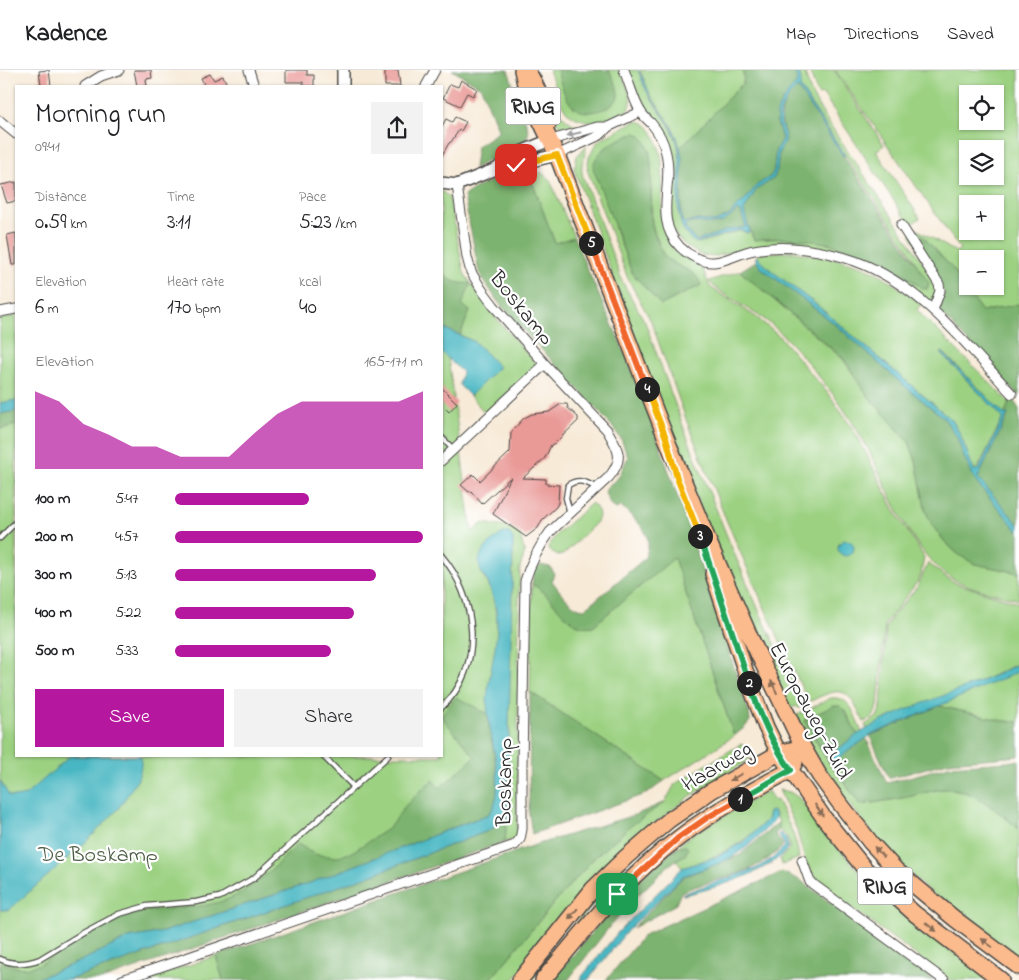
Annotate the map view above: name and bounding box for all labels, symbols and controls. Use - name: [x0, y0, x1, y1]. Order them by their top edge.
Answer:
- text: Kadence: [25, 17, 107, 52]
- text: Map: [786, 22, 816, 48]
- text: Directions: [844, 22, 919, 48]
- text: Saved: [947, 22, 994, 48]
- map controls: [959, 85, 1004, 295]
- button: locate: [959, 85, 1004, 130]
- road number: RING: [506, 88, 560, 124]
- text: Morning run: [35, 95, 166, 136]
- button: share: [371, 102, 423, 154]
- one-way arrow: [567, 130, 582, 138]
- text: 09:41: [35, 135, 60, 159]
- button: layers: [959, 140, 1004, 185]
- pin: [495, 144, 537, 186]
- icon: check: [502, 151, 530, 179]
- text: Distance: [35, 187, 87, 208]
- text: Time: [167, 187, 195, 208]
- text: Pace: [299, 187, 326, 208]
- button: +: [959, 195, 1004, 240]
- text: 0.59: [35, 208, 67, 238]
- text: 3:11: [167, 208, 191, 238]
- text: 5:23: [299, 208, 332, 238]
- text: km: [67, 214, 87, 235]
- text: /km: [332, 214, 357, 235]
- pin: 5: [578, 230, 604, 256]
- text: 5: [587, 233, 596, 254]
- button: −: [959, 250, 1004, 295]
- street label: Boskamp: [480, 264, 561, 353]
- text: Elevation: [35, 272, 86, 293]
- text: Heart rate: [167, 272, 224, 293]
- text: kcal: [299, 272, 321, 293]
- text: 6: [35, 293, 44, 323]
- text: 170: [167, 293, 191, 323]
- text: 40: [299, 293, 317, 323]
- text: m: [44, 299, 59, 320]
- text: bpm: [191, 299, 221, 320]
- text: Elevation: [35, 350, 94, 374]
- text: 165–171 m: [364, 350, 423, 374]
- pin: 4: [634, 376, 660, 402]
- text: 4: [645, 379, 650, 400]
- text: 100 m: [35, 487, 70, 511]
- text: 5:47: [115, 487, 139, 511]
- pin: 3: [688, 524, 712, 548]
- text: 200 m: [35, 525, 73, 549]
- text: 4:57: [115, 525, 139, 549]
- text: 3: [698, 526, 703, 547]
- text: 300 m: [35, 563, 72, 587]
- text: 5:13: [115, 563, 137, 587]
- text: 400 m: [35, 601, 72, 625]
- text: 5:22: [115, 601, 141, 625]
- street label: Europaweg-Zuid: [759, 637, 859, 786]
- text: 500 m: [35, 639, 74, 663]
- text: 5:33: [115, 639, 139, 663]
- pin: 2: [736, 670, 762, 696]
- text: 2: [746, 673, 753, 694]
- one-way arrow: [770, 680, 778, 694]
- button: Save: [35, 689, 224, 747]
- button: Share: [234, 689, 423, 747]
- street label: Haarweg: [676, 734, 760, 802]
- street label: Boskamp: [489, 738, 523, 827]
- one-way arrow: [729, 773, 744, 781]
- pin: 1: [728, 786, 752, 812]
- text: 1: [738, 789, 743, 810]
- one-way arrow: [814, 804, 824, 817]
- park label: De Boskamp: [37, 840, 158, 872]
- one-way arrow: [873, 847, 885, 859]
- road number: RING: [858, 868, 912, 904]
- pin: [596, 873, 638, 915]
- icon: arrive: [603, 880, 631, 908]
- one-way arrow: [567, 907, 578, 920]
- one-way arrow: [925, 921, 938, 932]
- one-way arrow: [980, 938, 994, 948]

